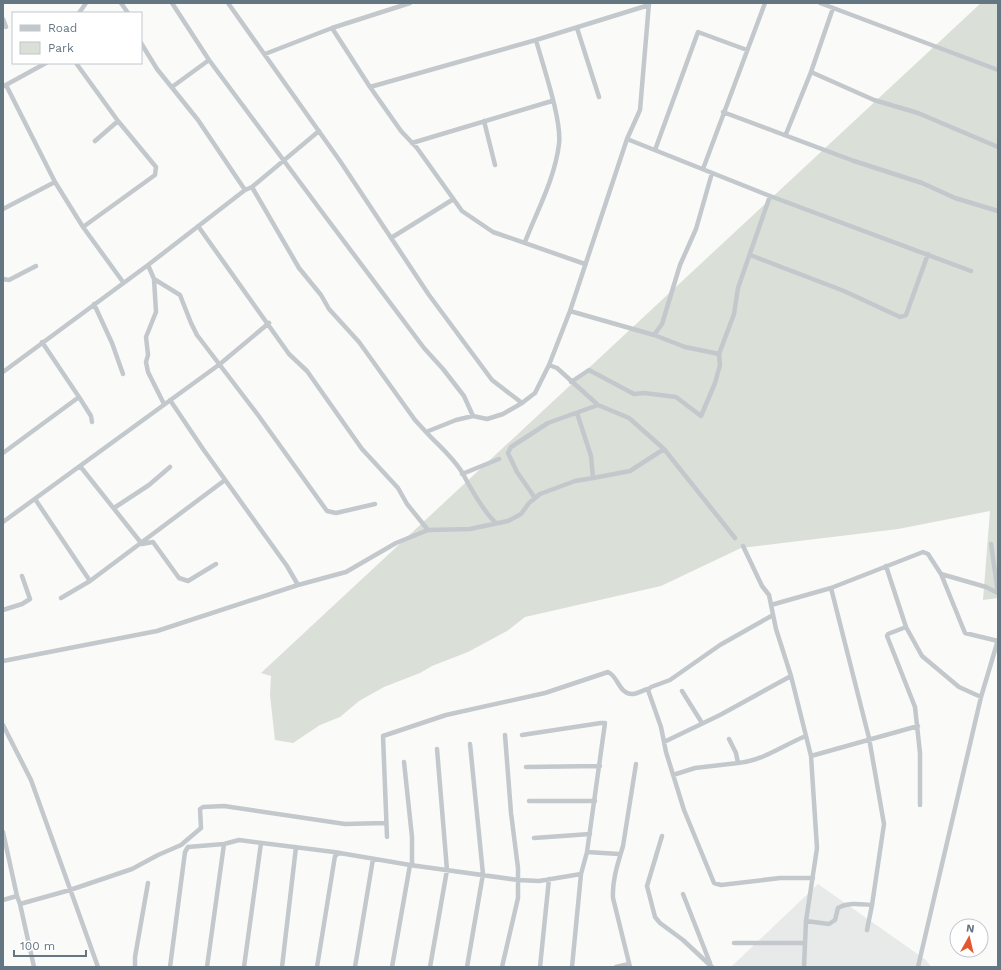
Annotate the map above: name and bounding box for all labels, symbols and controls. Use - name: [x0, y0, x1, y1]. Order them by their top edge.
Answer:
- legend: [12, 12, 142, 64]
- text: Road: [48, 21, 77, 35]
- text: Park: [48, 41, 74, 55]
- north arrow: [949, 918, 989, 958]
- text: N: [965, 922, 975, 936]
- scale bar: [14, 932, 86, 958]
- text: 100 m: [20, 939, 55, 953]

